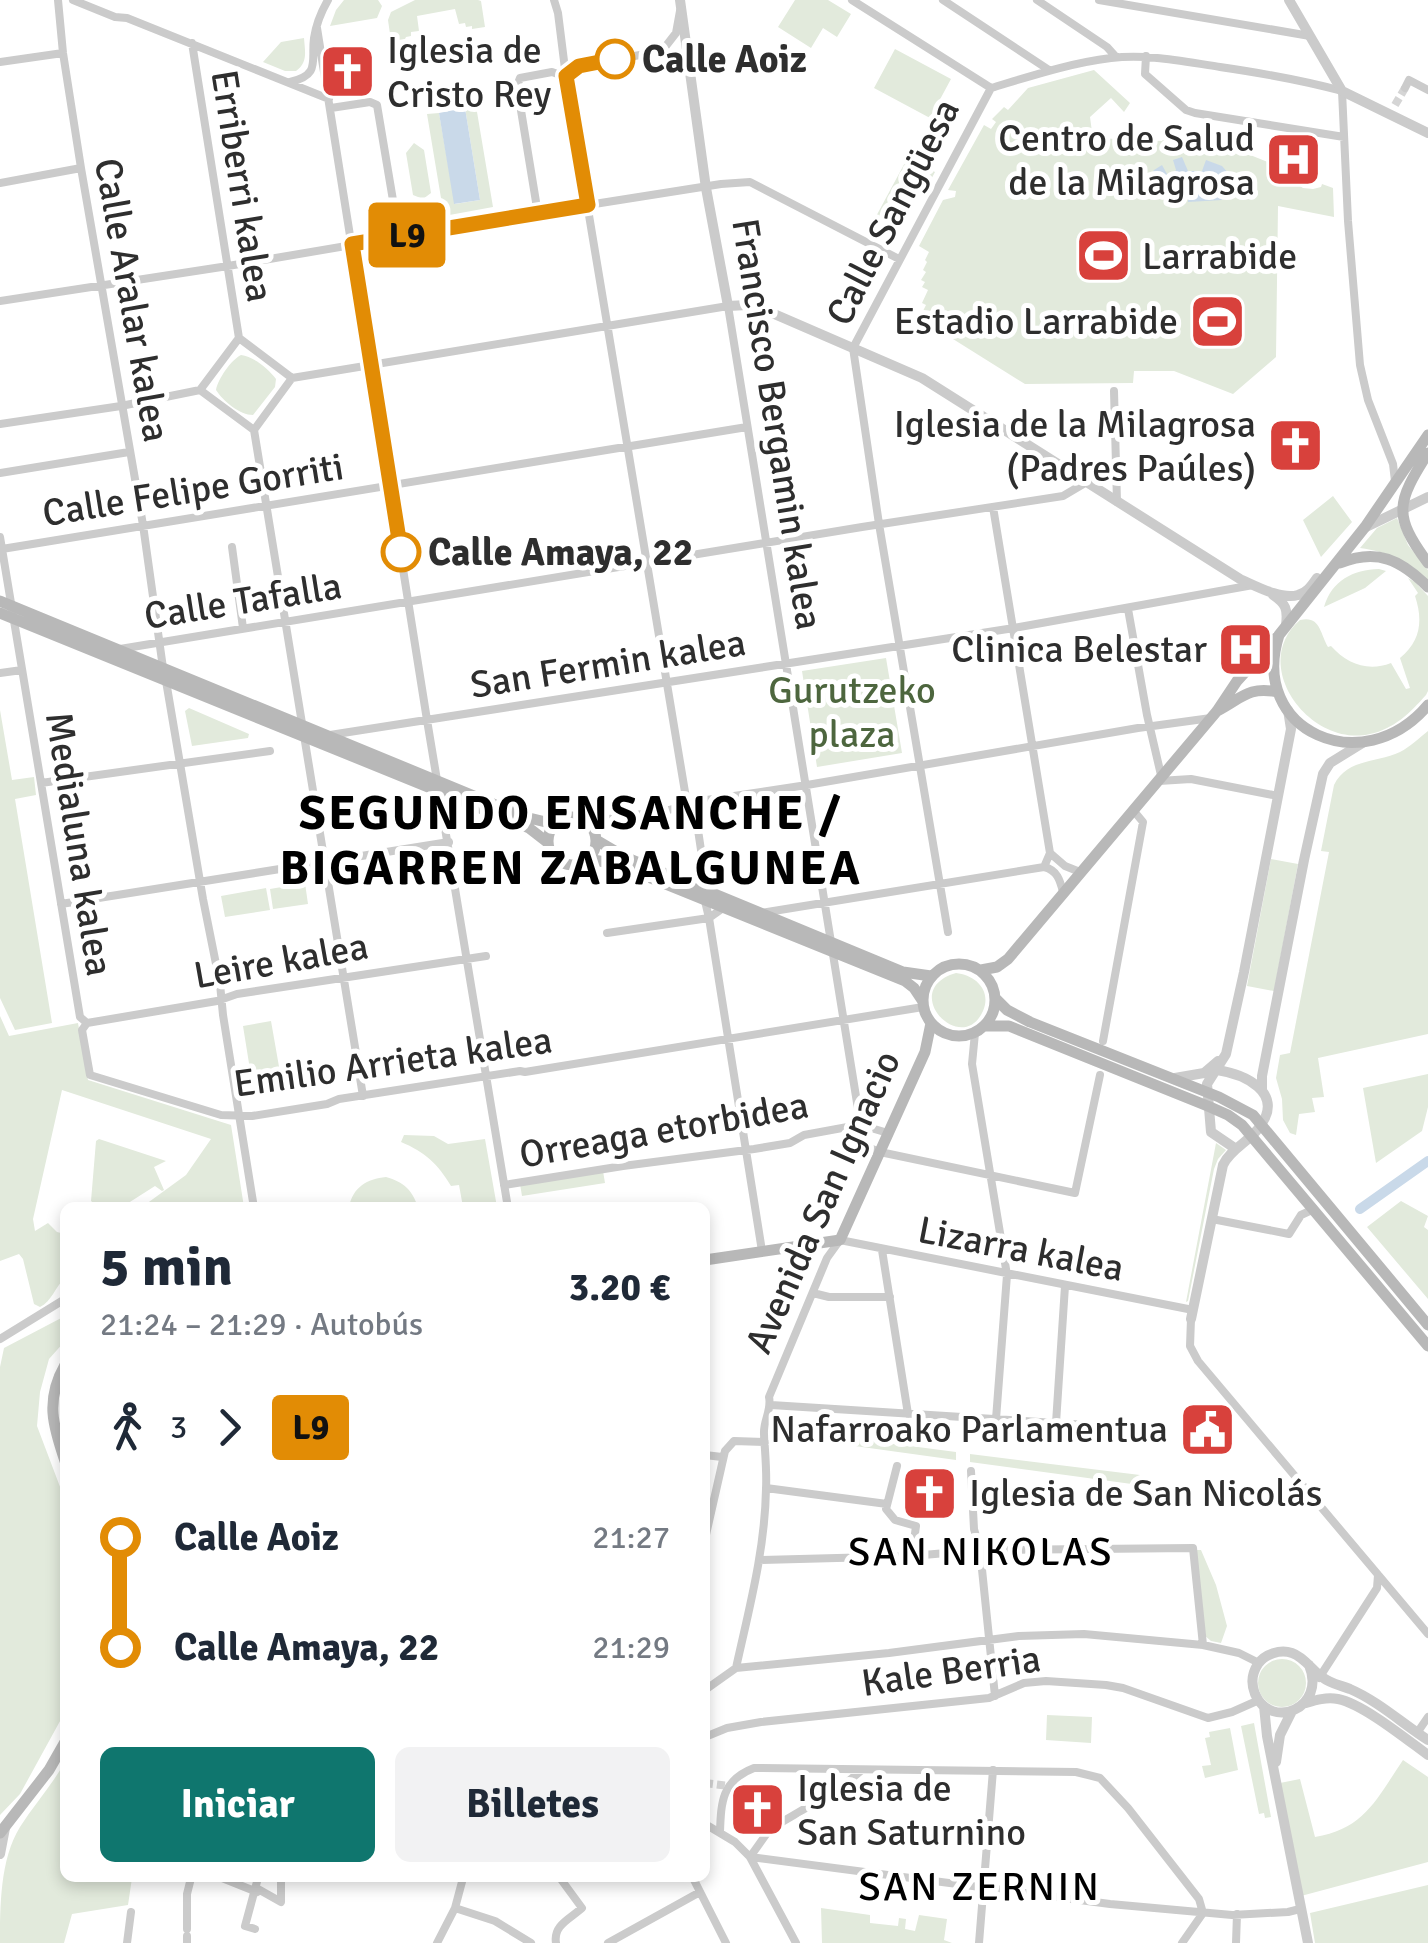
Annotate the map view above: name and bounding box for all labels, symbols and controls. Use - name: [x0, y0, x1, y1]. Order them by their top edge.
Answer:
- place label: Iglesia de Cristo Rey: [387, 27, 551, 118]
- place label: Calle Aoiz: [642, 36, 807, 83]
- marker: Calle Aoiz: [596, 40, 634, 78]
- church icon: Iglesia de Cristo Rey: [318, 42, 378, 102]
- street label: Erriberri kalea: [200, 67, 284, 305]
- street label: Calle Sangüesa: [816, 91, 970, 333]
- place label: Centro de Salud de la Milagrosa: [998, 115, 1255, 206]
- hospital icon: Centro de Salud de la Milagrosa: [1264, 130, 1324, 190]
- street label: Calle Aralar kalea: [84, 154, 180, 446]
- line badge: L9: [362, 202, 452, 268]
- text: L9: [388, 214, 426, 257]
- street label: Francisco Bergamin kalea: [721, 215, 833, 633]
- sports icon: Larrabide: [1073, 226, 1133, 286]
- place label: Larrabide: [1142, 233, 1297, 280]
- sports icon: Estadio Larrabide: [1187, 291, 1247, 351]
- place label: Estadio Larrabide: [894, 298, 1178, 345]
- place label: Iglesia de la Milagrosa (Padres Paúles): [894, 401, 1256, 492]
- church icon: Iglesia de la Milagrosa (Padres Paúles): [1265, 416, 1325, 476]
- street label: Calle Felipe Gorriti: [39, 443, 347, 537]
- place label: Calle Amaya, 22: [428, 529, 693, 576]
- marker: Calle Amaya, 22: [382, 533, 420, 571]
- street label: Calle Tafalla: [141, 562, 345, 640]
- street label: San Fermin kalea: [467, 619, 749, 709]
- hospital icon: Clinica Belestar: [1216, 619, 1276, 679]
- place label: Clinica Belestar: [951, 626, 1207, 673]
- park label: Gurutzeko plaza: [768, 667, 936, 758]
- street label: Medialuna kalea: [35, 709, 123, 979]
- district label: SEGUNDO ENSANCHE / BIGARREN ZABALGUNEA: [280, 784, 862, 898]
- street label: Leire kalea: [190, 923, 372, 999]
- street label: Emilio Arrieta kalea: [231, 1016, 555, 1108]
- street label: Avenida San Ignacio: [735, 1043, 911, 1361]
- street label: Orreaga etorbidea: [516, 1081, 812, 1179]
- street label: Lizarra kalea: [914, 1206, 1128, 1292]
- text: 5 min: [100, 1233, 233, 1301]
- text: 3.20 €: [569, 1264, 670, 1311]
- text: 21:24 – 21:29 · Autobús: [100, 1305, 423, 1344]
- public building icon: Nafarroako Parlamentua: [1177, 1399, 1237, 1459]
- icon: walk: [100, 1400, 155, 1455]
- icon: forward: [202, 1400, 257, 1455]
- text: L9: [292, 1406, 329, 1449]
- place label: Nafarroako Parlamentua: [770, 1406, 1168, 1453]
- text: 3: [170, 1408, 187, 1447]
- church icon: Iglesia de San Nicolás: [900, 1463, 960, 1523]
- place label: Iglesia de San Nicolás: [969, 1470, 1322, 1517]
- text: Calle Aoiz: [174, 1514, 339, 1561]
- text: 21:27: [592, 1518, 670, 1557]
- district label: SAN NIKOLAS: [848, 1527, 1114, 1577]
- text: Calle Amaya, 22: [174, 1624, 439, 1671]
- text: 21:29: [592, 1628, 670, 1667]
- street label: Kale Berria: [858, 1635, 1044, 1707]
- button: Iniciar: [100, 1747, 375, 1862]
- button: Billetes: [395, 1747, 670, 1862]
- place label: Iglesia de San Saturnino: [797, 1765, 1026, 1856]
- church icon: Iglesia de San Saturnino: [728, 1780, 788, 1840]
- district label: SAN ZERNIN: [859, 1862, 1101, 1912]

